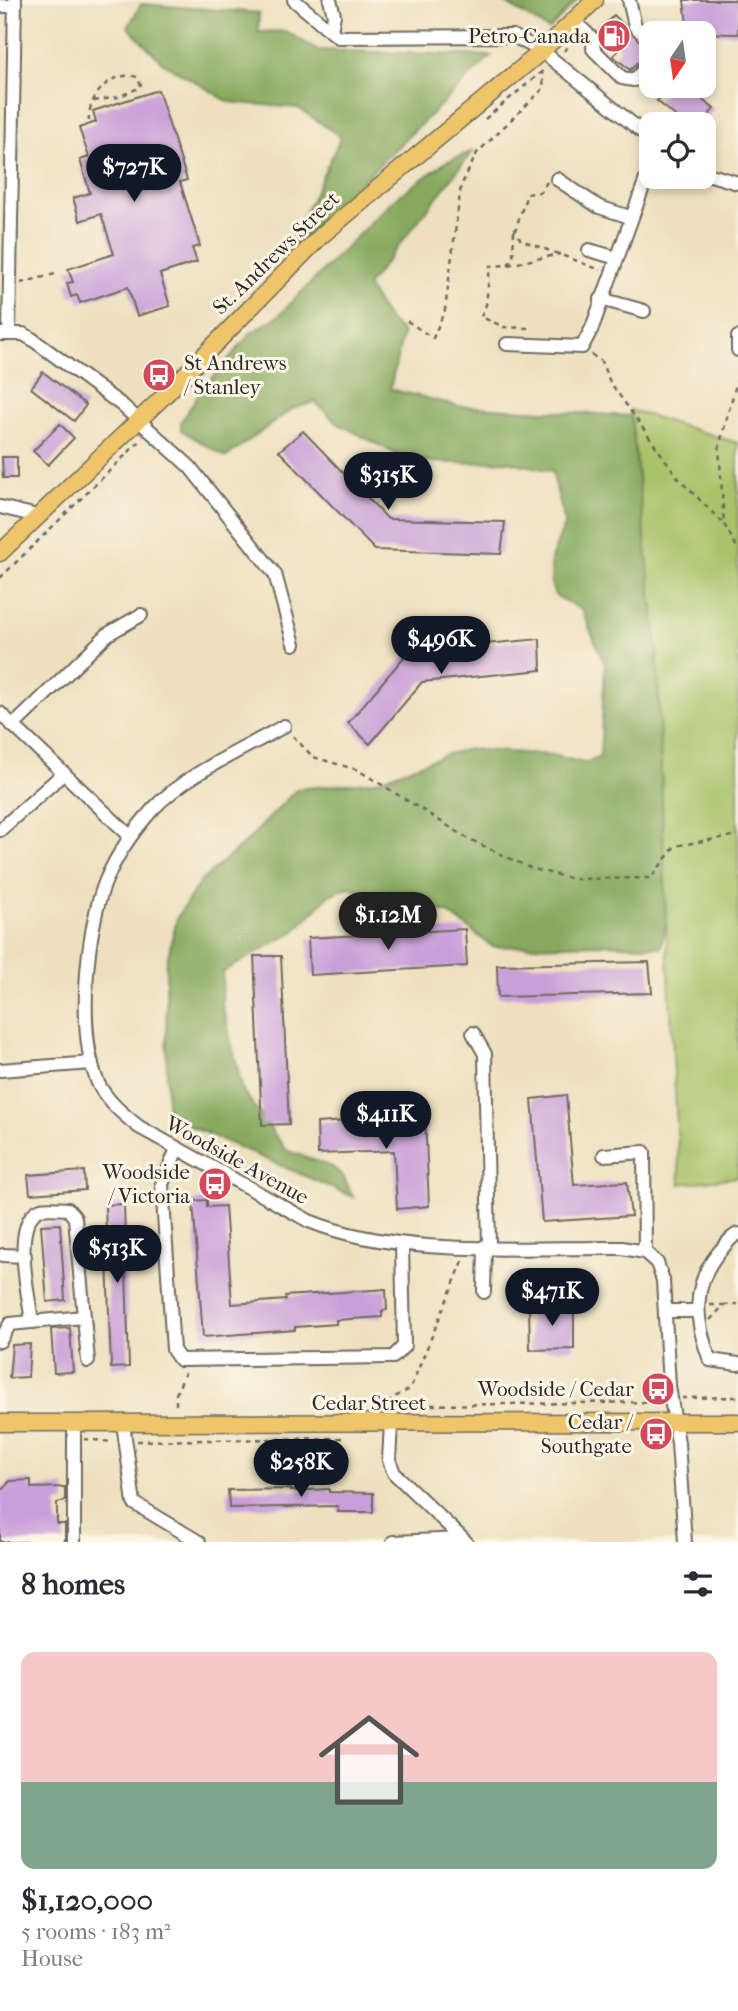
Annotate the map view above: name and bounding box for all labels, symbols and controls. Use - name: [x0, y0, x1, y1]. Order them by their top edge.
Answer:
- fuel station icon: Petro-Canada: [595, 17, 633, 55]
- north arrow: [639, 21, 716, 98]
- map controls: [639, 21, 716, 189]
- place label: Petro-Canada: [468, 24, 590, 48]
- button: locate: [639, 112, 716, 189]
- pin: $727K: [85, 144, 183, 204]
- text: $727K: [102, 153, 166, 180]
- street label: St. Andrews Street: [208, 186, 345, 319]
- place label: St Andrews / Stanley: [183, 351, 287, 399]
- bus stop icon: St Andrews / Stanley: [140, 356, 178, 394]
- pin: $315K: [339, 452, 437, 512]
- text: $315K: [360, 461, 416, 488]
- pin: $496K: [392, 616, 490, 676]
- text: $496K: [407, 625, 475, 652]
- pin: $1.12M: [331, 892, 445, 952]
- text: $1.12M: [355, 901, 421, 928]
- pin: $411K: [337, 1092, 435, 1151]
- text: $411K: [356, 1100, 416, 1127]
- street label: Woodside Avenue: [160, 1110, 313, 1209]
- place label: Woodside / Victoria: [101, 1160, 190, 1208]
- bus stop icon: Woodside / Victoria: [196, 1165, 234, 1203]
- pin: $513K: [68, 1226, 166, 1285]
- text: $513K: [89, 1234, 145, 1261]
- pin: $471K: [503, 1268, 601, 1328]
- text: $471K: [521, 1277, 583, 1304]
- bus stop icon: Woodside / Cedar: [639, 1370, 677, 1408]
- place label: Woodside / Cedar: [477, 1377, 634, 1401]
- street label: Cedar Street: [312, 1391, 427, 1415]
- place label: Cedar / Southgate: [541, 1410, 634, 1458]
- bus stop icon: Cedar / Southgate: [637, 1415, 675, 1453]
- pin: $258K: [252, 1440, 350, 1499]
- text: $258K: [270, 1448, 332, 1475]
- icon: filters: [679, 1565, 717, 1603]
- text: 8 homes: [21, 1567, 125, 1602]
- icon: home: [306, 1697, 432, 1823]
- text: $1,120,000: [21, 1883, 153, 1918]
- text: 5 rooms · 183 m²: [21, 1918, 171, 1945]
- text: House: [21, 1945, 83, 1972]

